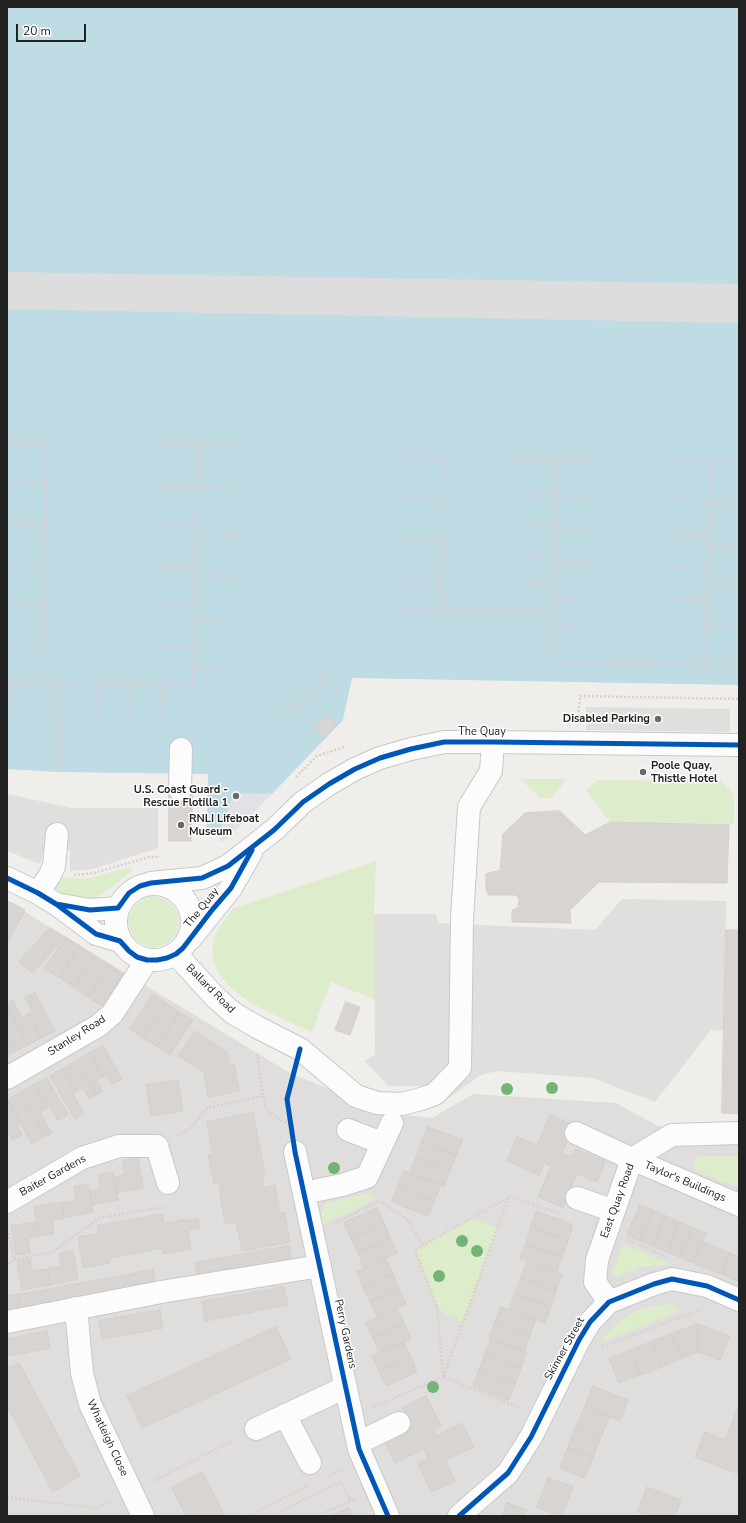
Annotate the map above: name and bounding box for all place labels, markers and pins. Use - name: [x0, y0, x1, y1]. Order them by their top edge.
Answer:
- place label: Disabled Parking: [563, 712, 650, 726]
- marker: Disabled Parking: [653, 714, 663, 724]
- place label: Poole Quay, Thistle Hotel: [651, 759, 717, 785]
- marker: Poole Quay, Thistle Hotel: [638, 767, 648, 777]
- place label: U.S. Coast Guard - Rescue Flotilla 1: [134, 783, 228, 809]
- marker: U.S. Coast Guard - Rescue Flotilla 1: [231, 791, 241, 801]
- place label: RNLI Lifeboat Museum: [189, 812, 259, 838]
- marker: RNLI Lifeboat Museum: [176, 820, 186, 830]

